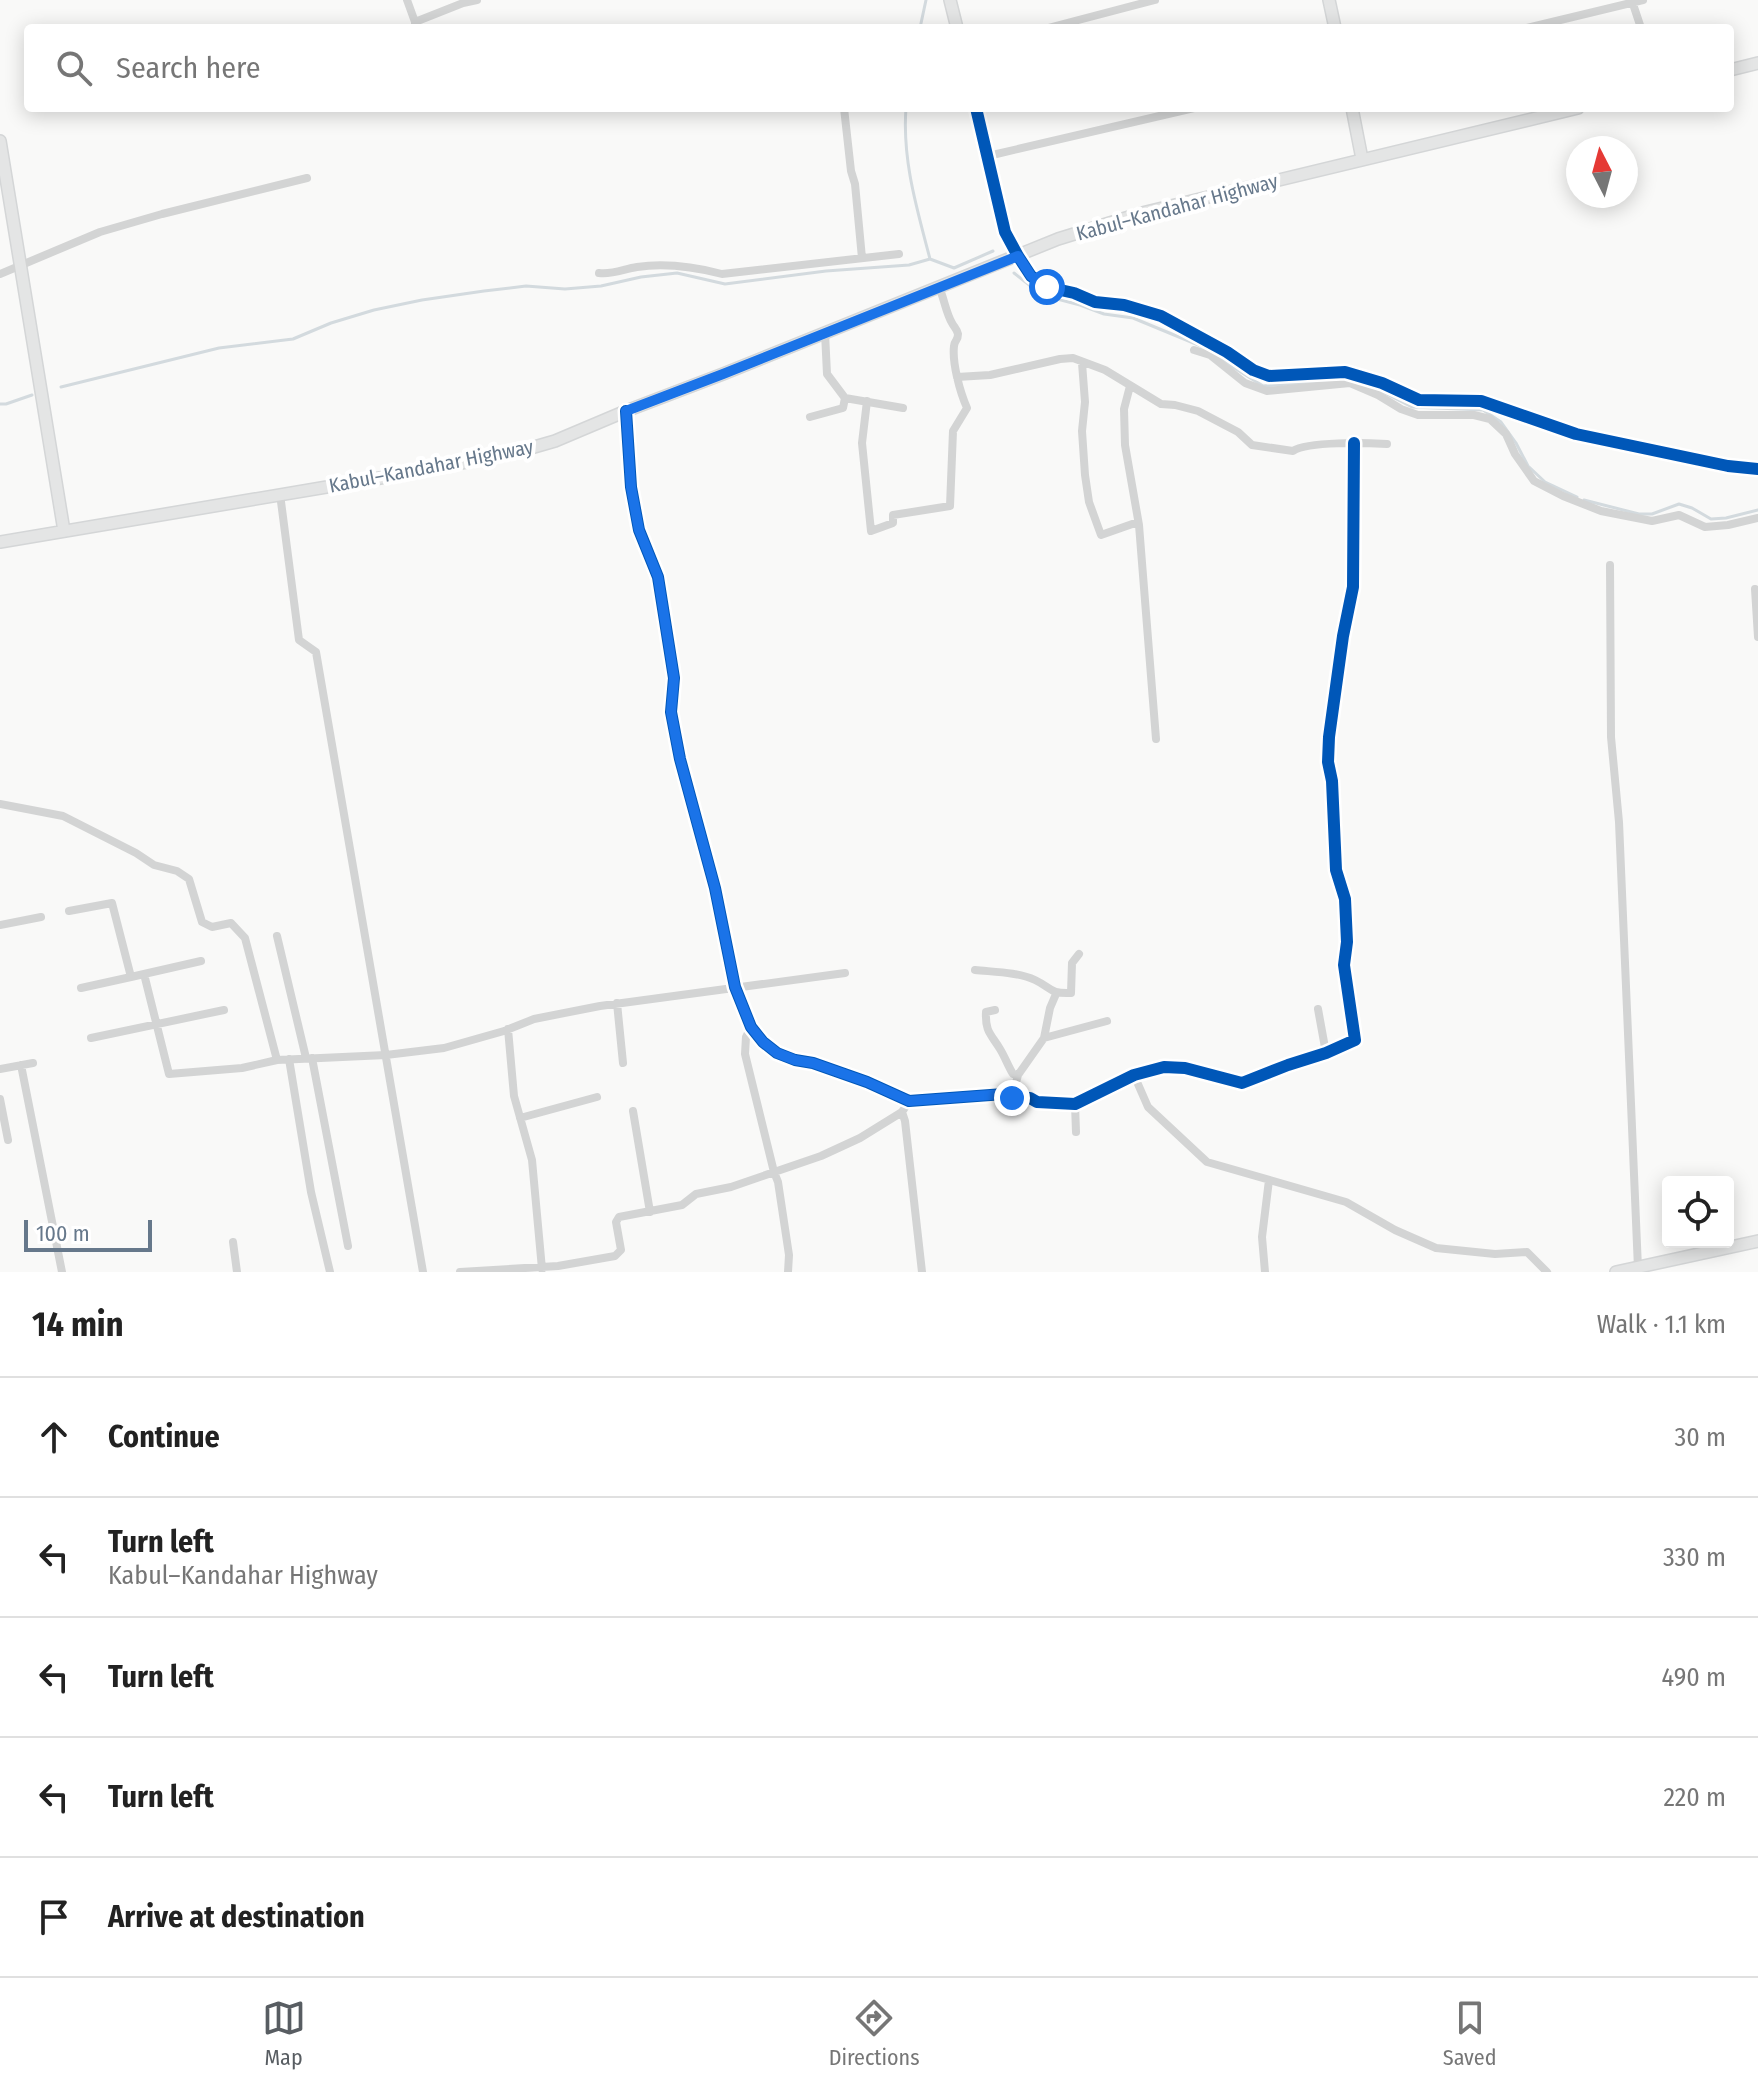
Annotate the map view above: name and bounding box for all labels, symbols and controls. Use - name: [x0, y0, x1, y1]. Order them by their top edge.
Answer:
- search box: [24, 24, 1734, 112]
- icon: search: [52, 46, 96, 90]
- text: Search here: [116, 50, 261, 86]
- north arrow: [1566, 136, 1638, 208]
- street label: Kabul–Kandahar Highway: [1074, 169, 1280, 245]
- route start: [1029, 269, 1065, 305]
- street label: Kabul–Kandahar Highway: [327, 434, 535, 498]
- route end: [994, 1080, 1030, 1116]
- map controls: [1662, 1176, 1734, 1248]
- button: locate: [1662, 1176, 1734, 1248]
- scale bar: [24, 1216, 152, 1252]
- text: 100 m: [36, 1220, 90, 1247]
- text: 14 min: [32, 1304, 124, 1345]
- text: Walk · 1.1 km: [1597, 1309, 1726, 1340]
- icon: ahead: [32, 1415, 76, 1459]
- text: Continue: [108, 1419, 220, 1455]
- text: 30 m: [1675, 1422, 1726, 1453]
- text: Turn left: [108, 1524, 214, 1560]
- icon: left: [32, 1535, 76, 1579]
- text: 330 m: [1663, 1542, 1726, 1573]
- text: Kabul–Kandahar Highway: [108, 1560, 378, 1591]
- icon: left: [32, 1655, 76, 1699]
- text: Turn left: [108, 1659, 214, 1695]
- text: 490 m: [1662, 1662, 1726, 1693]
- icon: left: [32, 1775, 76, 1819]
- text: Turn left: [108, 1779, 214, 1815]
- text: 220 m: [1663, 1782, 1726, 1813]
- icon: arrive: [32, 1895, 76, 1939]
- text: Arrive at destination: [108, 1899, 365, 1935]
- tab: Map: [262, 1996, 306, 2071]
- tab: Directions: [829, 1996, 920, 2071]
- tab: Saved: [1443, 1996, 1496, 2071]

